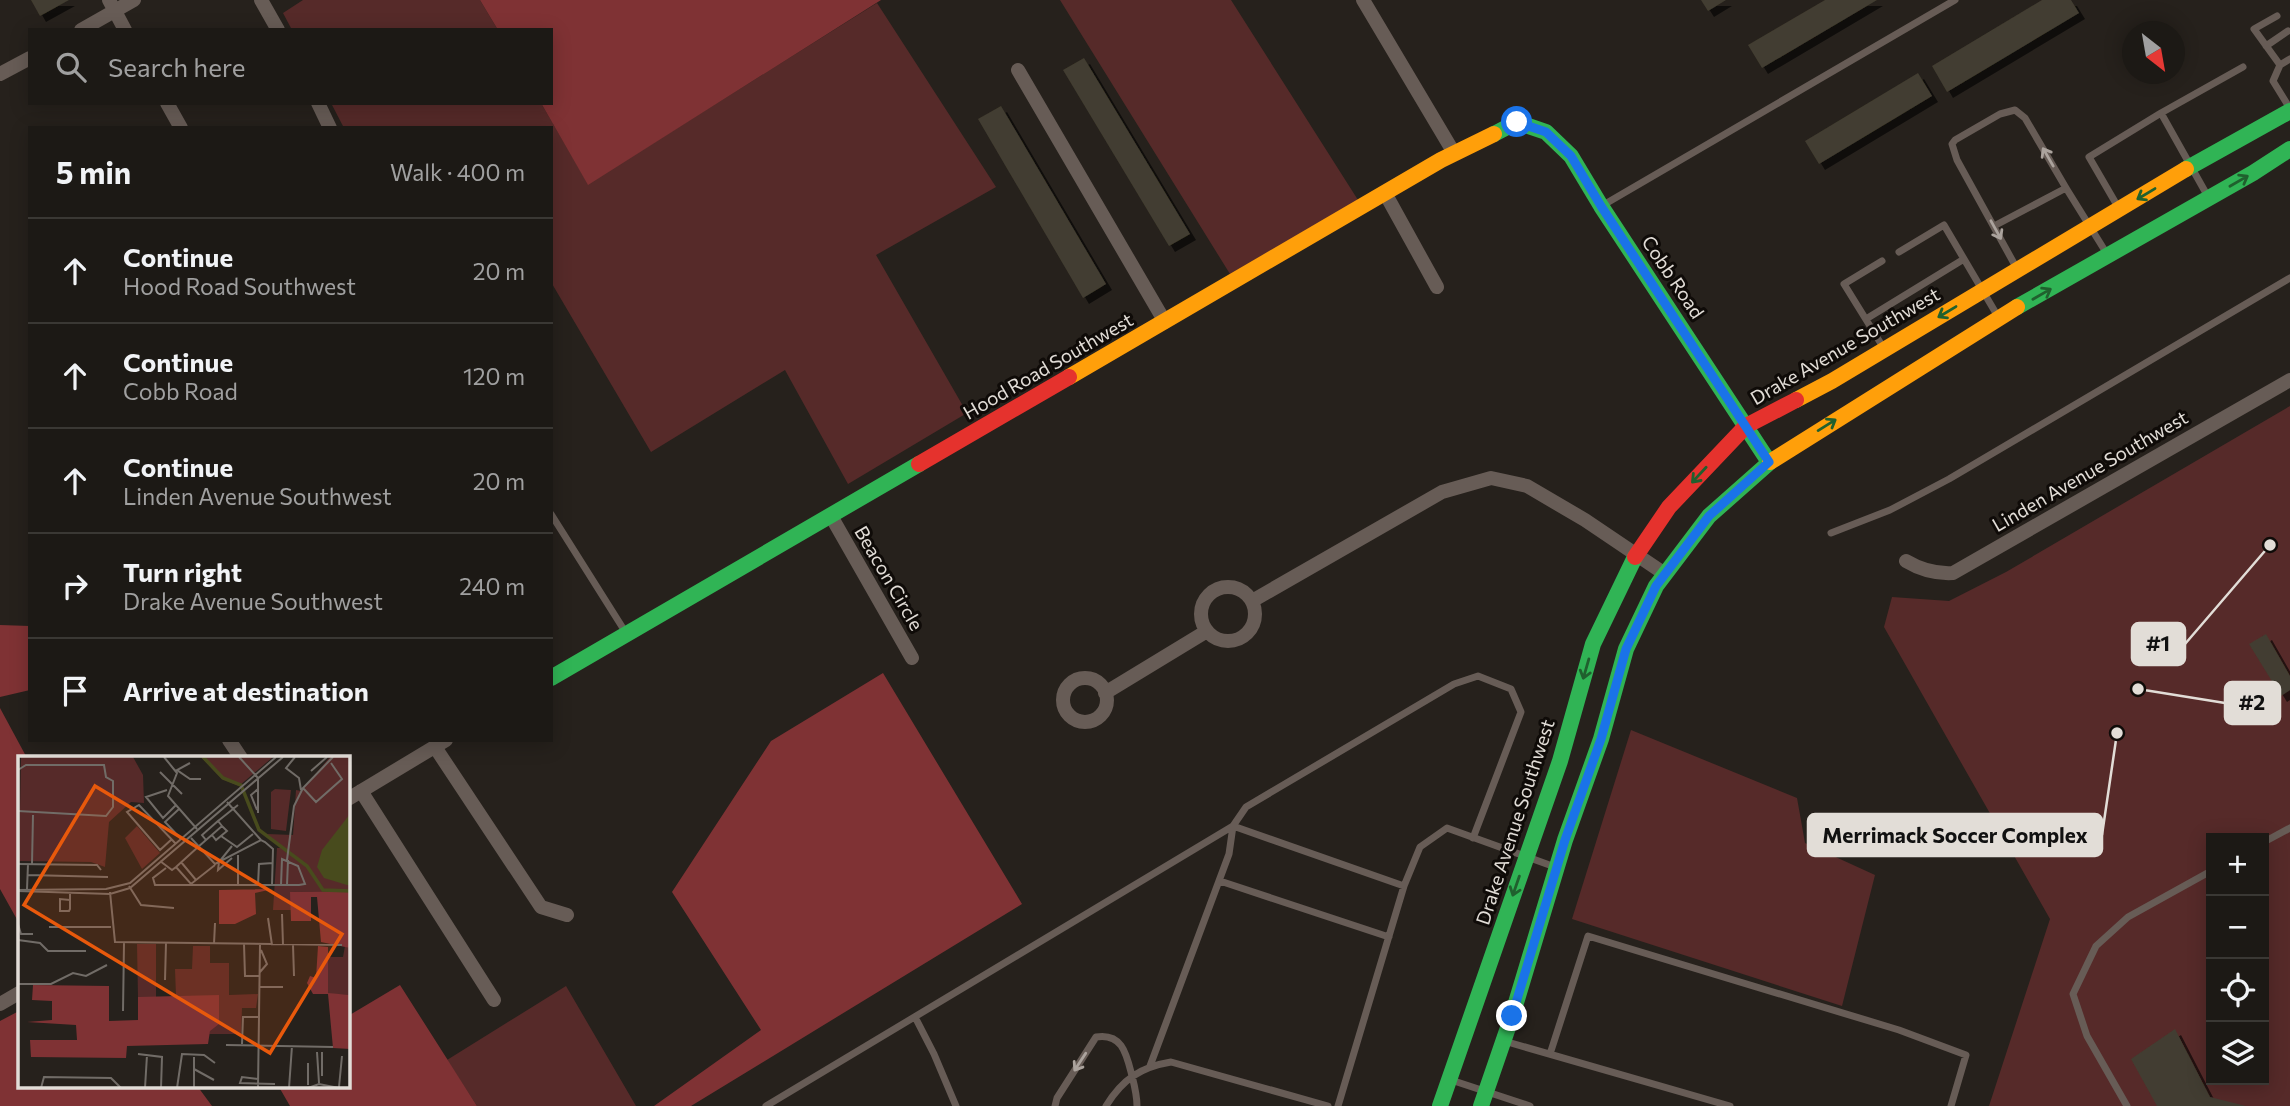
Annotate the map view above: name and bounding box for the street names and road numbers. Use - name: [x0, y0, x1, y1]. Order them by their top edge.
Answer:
- street label: Cobb Road: [1637, 231, 1709, 322]
- street label: Drake Avenue Southwest: [1746, 282, 1944, 409]
- street label: Hood Road Southwest: [959, 307, 1137, 424]
- street label: Linden Avenue Southwest: [1988, 405, 2192, 536]
- street label: Beacon Circle: [850, 521, 929, 634]
- street label: Drake Avenue Southwest: [1470, 716, 1559, 927]

